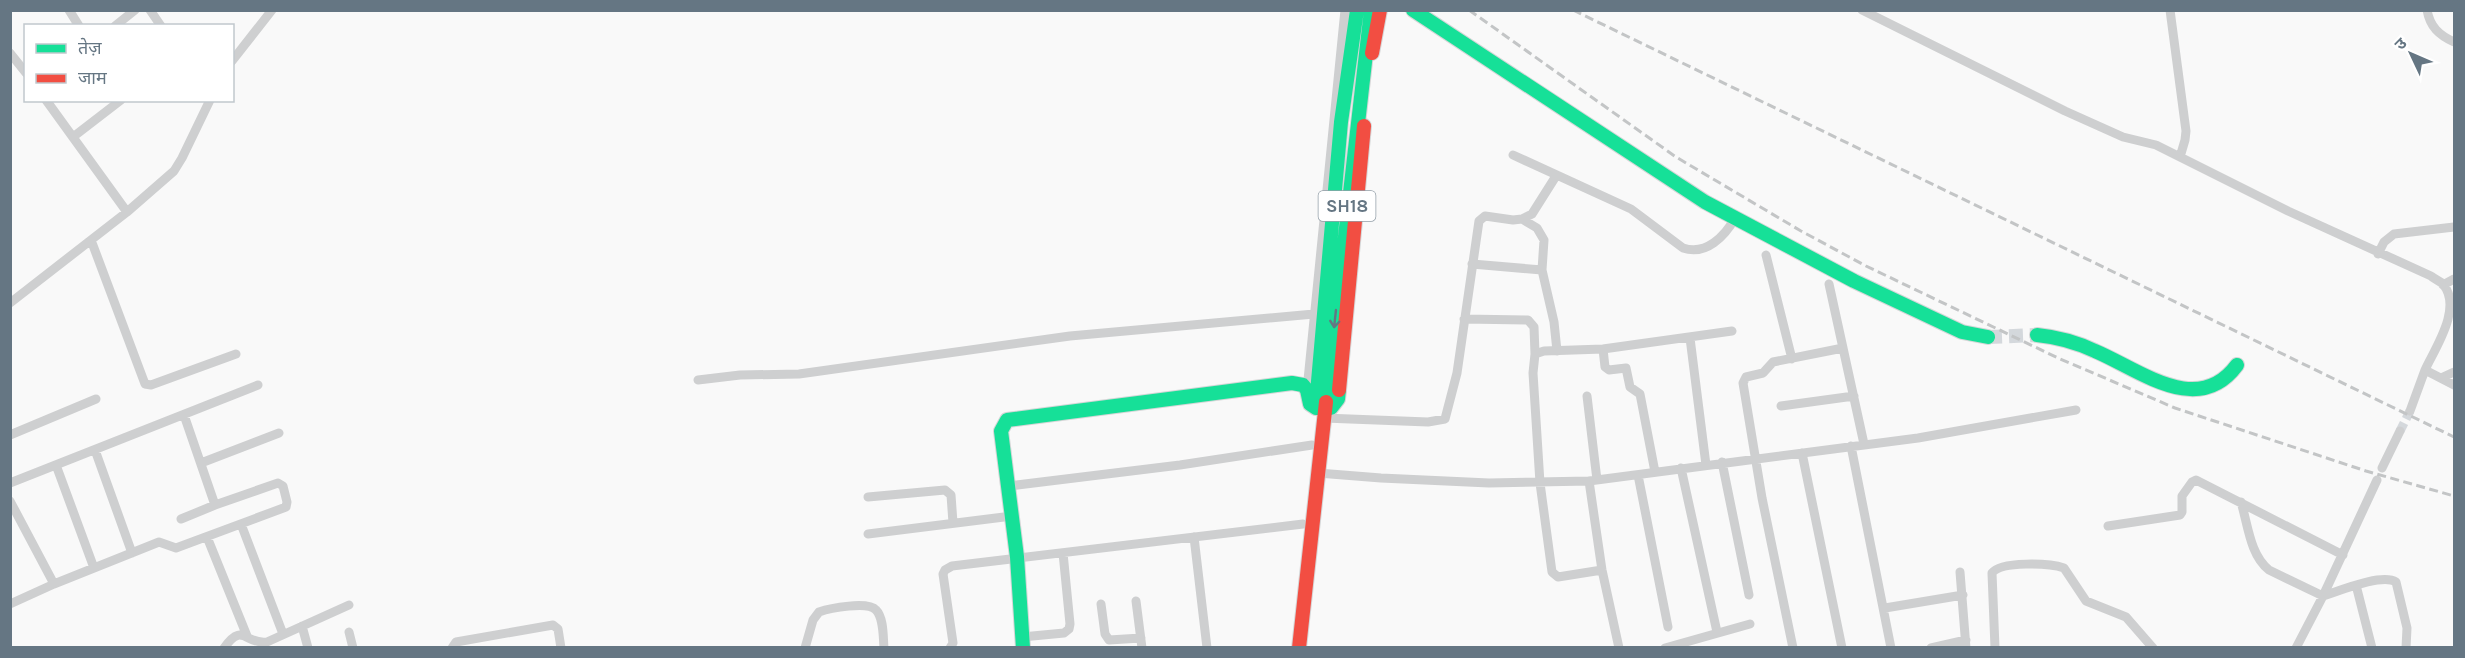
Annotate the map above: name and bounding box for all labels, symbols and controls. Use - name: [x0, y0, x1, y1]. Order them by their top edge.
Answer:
- legend: [24, 24, 234, 102]
- north arrow: [2381, 24, 2441, 84]
- text: उ: [2390, 34, 2411, 54]
- text: तेज़: [78, 37, 102, 59]
- text: जाम: [78, 67, 108, 89]
- road number: SH18: [1318, 191, 1376, 221]
- one-way arrow: [1329, 308, 1340, 328]

